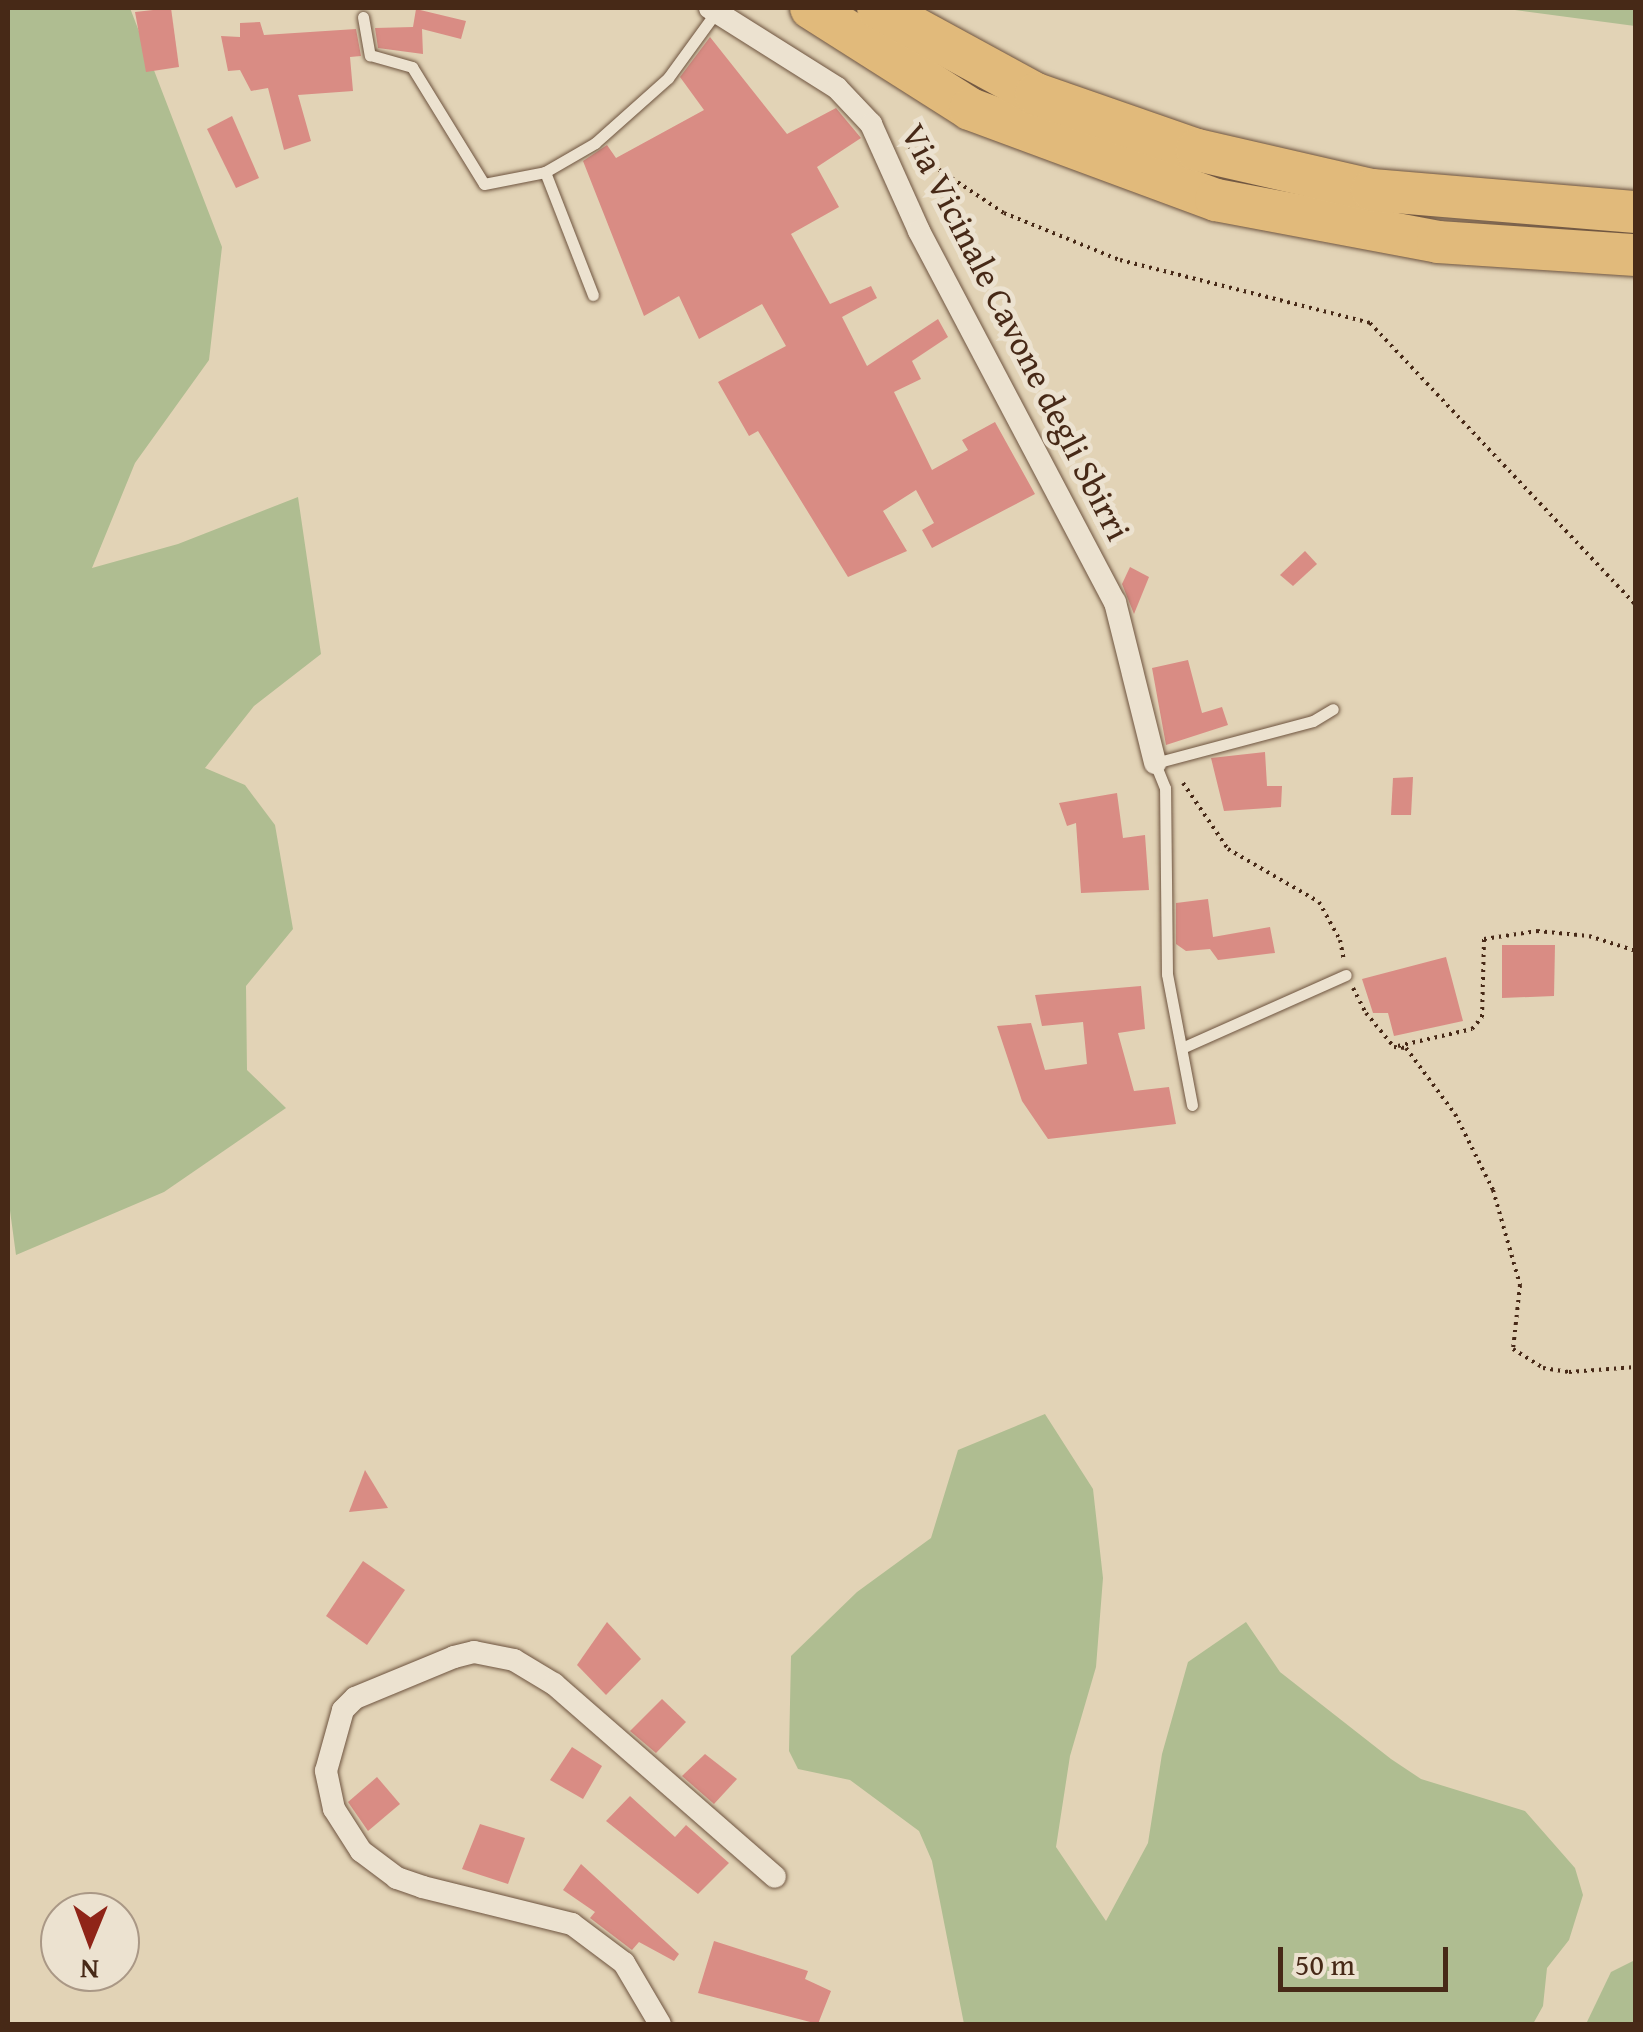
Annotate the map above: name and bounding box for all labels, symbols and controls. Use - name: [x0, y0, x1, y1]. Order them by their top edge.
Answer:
- street label: Via Vicinale Cavone degli Sbirri: [892, 117, 1140, 547]
- north arrow: [40, 1892, 140, 1992]
- scale bar: [1283, 1927, 1453, 1989]
- text: 50 m: [1295, 1942, 1355, 1986]
- text: N: [80, 1950, 99, 1991]

